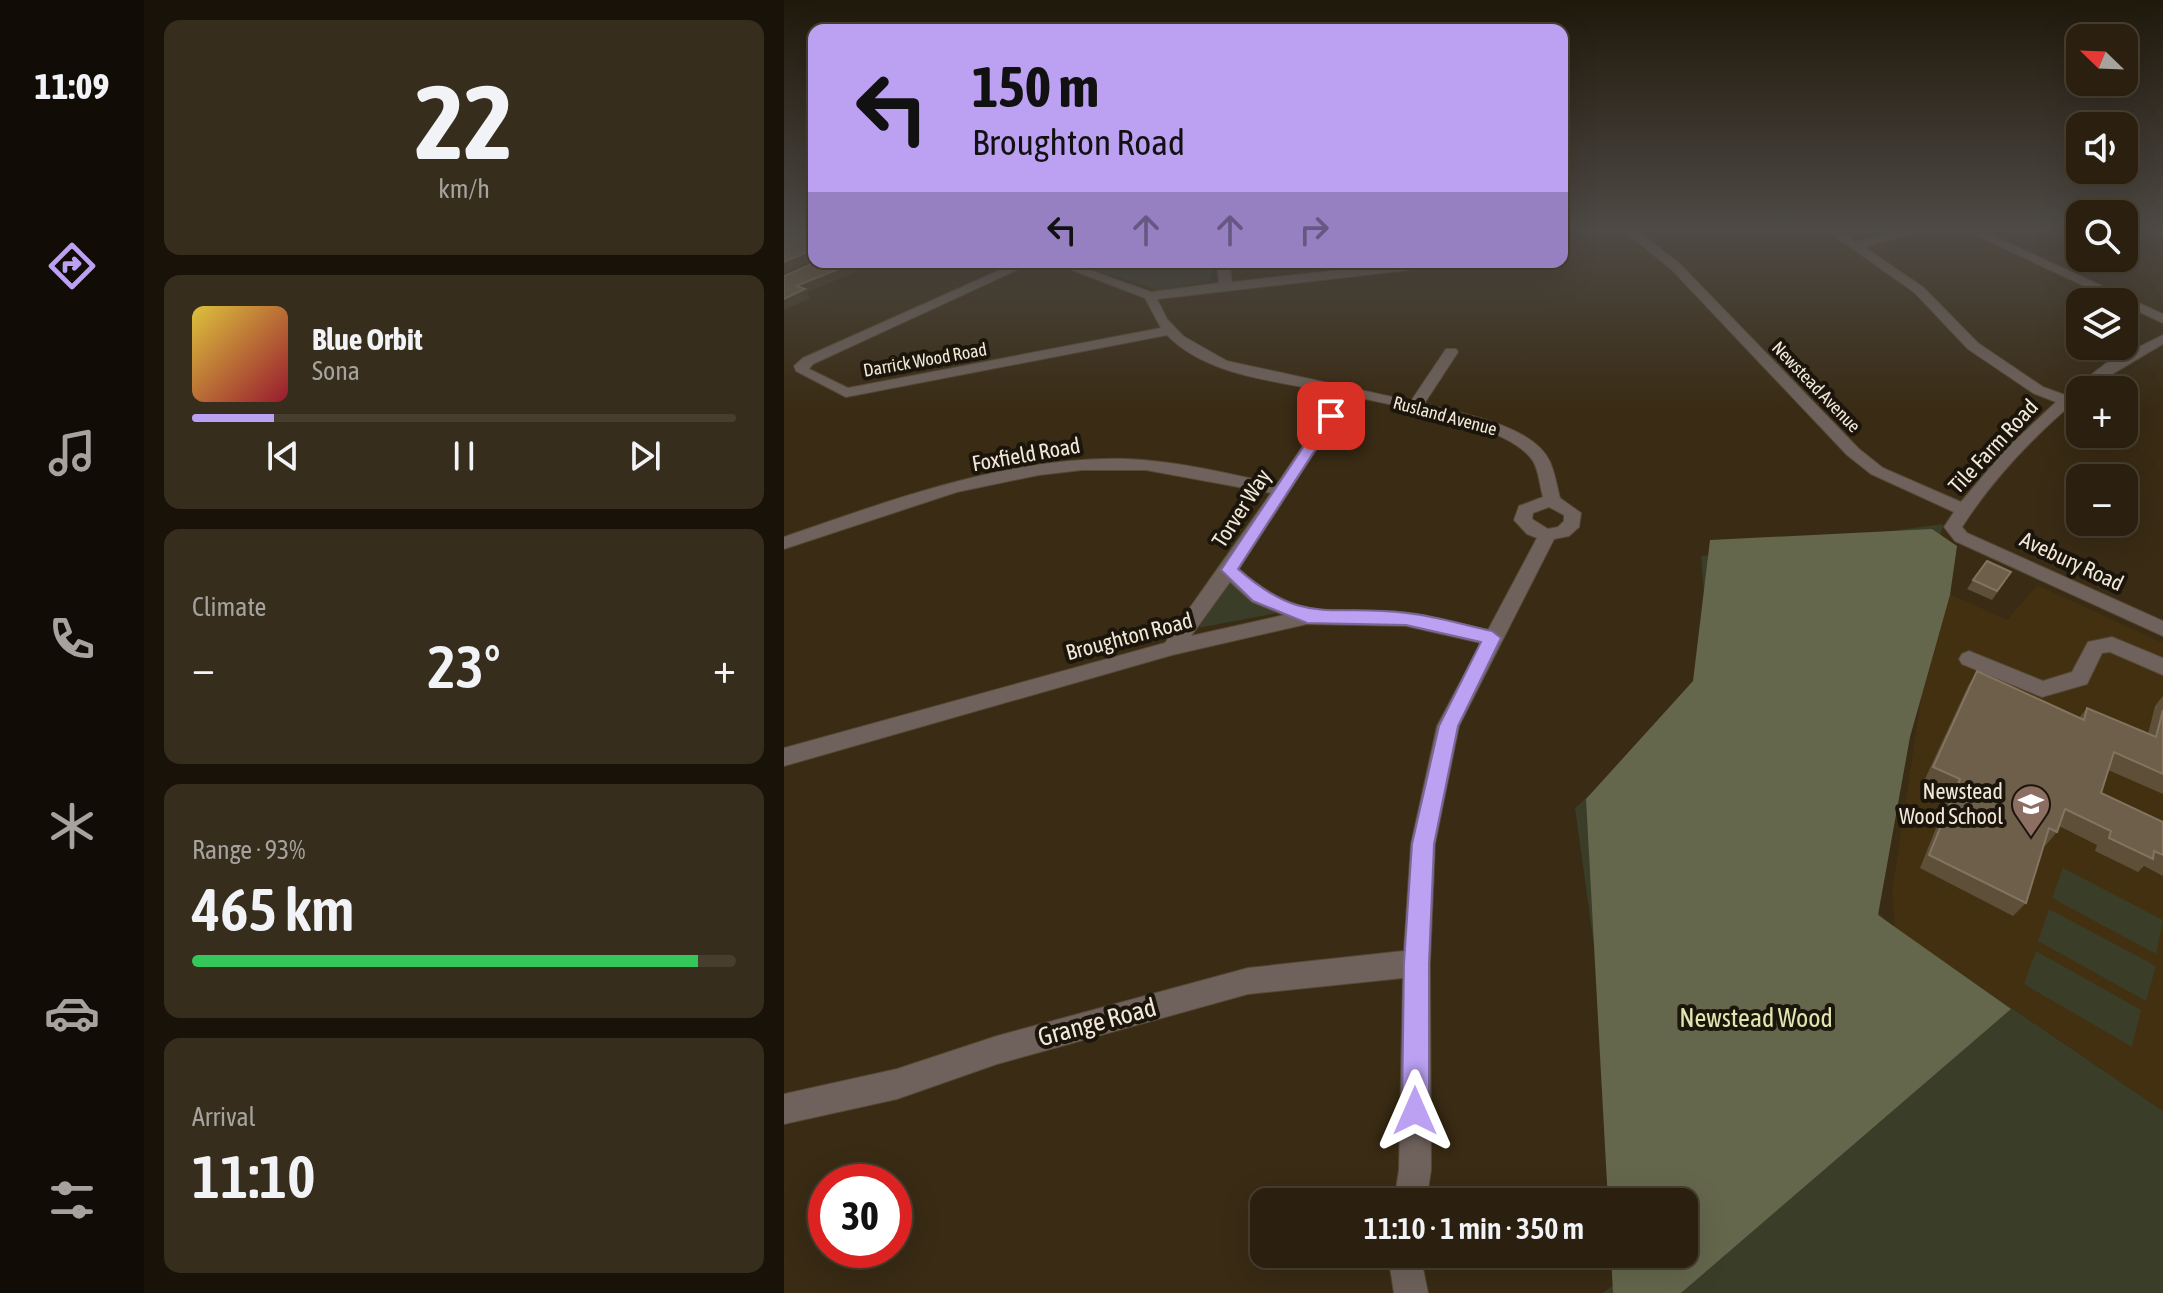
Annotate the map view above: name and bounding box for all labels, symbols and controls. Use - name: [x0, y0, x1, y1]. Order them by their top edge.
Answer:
- north arrow: [2066, 24, 2138, 96]
- map controls: [2066, 24, 2138, 536]
- text: 150 m: [972, 55, 1099, 119]
- icon: left: [840, 56, 944, 160]
- text: 22: [415, 62, 513, 181]
- text: 11:09: [35, 65, 109, 107]
- button: sound: [2066, 112, 2138, 184]
- text: Broughton Road: [972, 121, 1185, 163]
- text: km/h: [438, 174, 490, 204]
- button: search: [2066, 200, 2138, 272]
- icon: left: [1040, 208, 1084, 252]
- icon: ahead: [1124, 208, 1168, 252]
- icon: ahead: [1208, 208, 1252, 252]
- icon: right: [1292, 208, 1336, 252]
- icon: directions: [44, 238, 100, 294]
- button: layers: [2066, 288, 2138, 360]
- text: Blue Orbit: [312, 322, 423, 356]
- street label: Newstead Avenue: [1768, 337, 1865, 436]
- street label: Darrick Wood Road: [862, 338, 988, 381]
- text: Sona: [312, 356, 360, 386]
- button: +: [2066, 376, 2138, 448]
- pin: [1297, 382, 1365, 450]
- street label: Rusland Avenue: [1391, 392, 1499, 439]
- icon: arrive: [1309, 394, 1353, 438]
- street label: Tile Farm Road: [1943, 394, 2043, 498]
- icon: music: [44, 425, 100, 481]
- street label: Foxfield Road: [970, 432, 1082, 476]
- icon: previous: [261, 434, 305, 478]
- icon: pause: [442, 434, 486, 478]
- icon: next: [623, 434, 667, 478]
- street label: Torver Way: [1206, 464, 1276, 552]
- button: −: [2066, 464, 2138, 536]
- street label: Avebury Road: [2016, 526, 2128, 596]
- text: Climate: [192, 592, 266, 622]
- street label: Broughton Road: [1063, 607, 1195, 665]
- icon: phone: [44, 611, 100, 667]
- text: 23°: [428, 632, 500, 701]
- text: −: [192, 642, 215, 692]
- text: +: [713, 642, 736, 692]
- place label: Newstead Wood School: [1899, 778, 2003, 829]
- school or university icon: Newstead Wood School: [2010, 783, 2052, 838]
- icon: climate: [44, 798, 100, 854]
- text: Range · 93%: [192, 835, 305, 865]
- text: 465 km: [192, 875, 354, 944]
- icon: car: [44, 985, 100, 1041]
- street label: Grange Road: [1035, 992, 1159, 1052]
- park label: Newstead Wood: [1679, 1003, 1833, 1033]
- position arrow: [1373, 1069, 1457, 1153]
- text: Arrival: [192, 1102, 256, 1132]
- text: 11:10: [192, 1142, 315, 1211]
- speed limit sign: 30: [808, 1164, 912, 1268]
- icon: filters: [44, 1172, 100, 1228]
- text: 11:10 · 1 min · 350 m: [1364, 1211, 1584, 1245]

